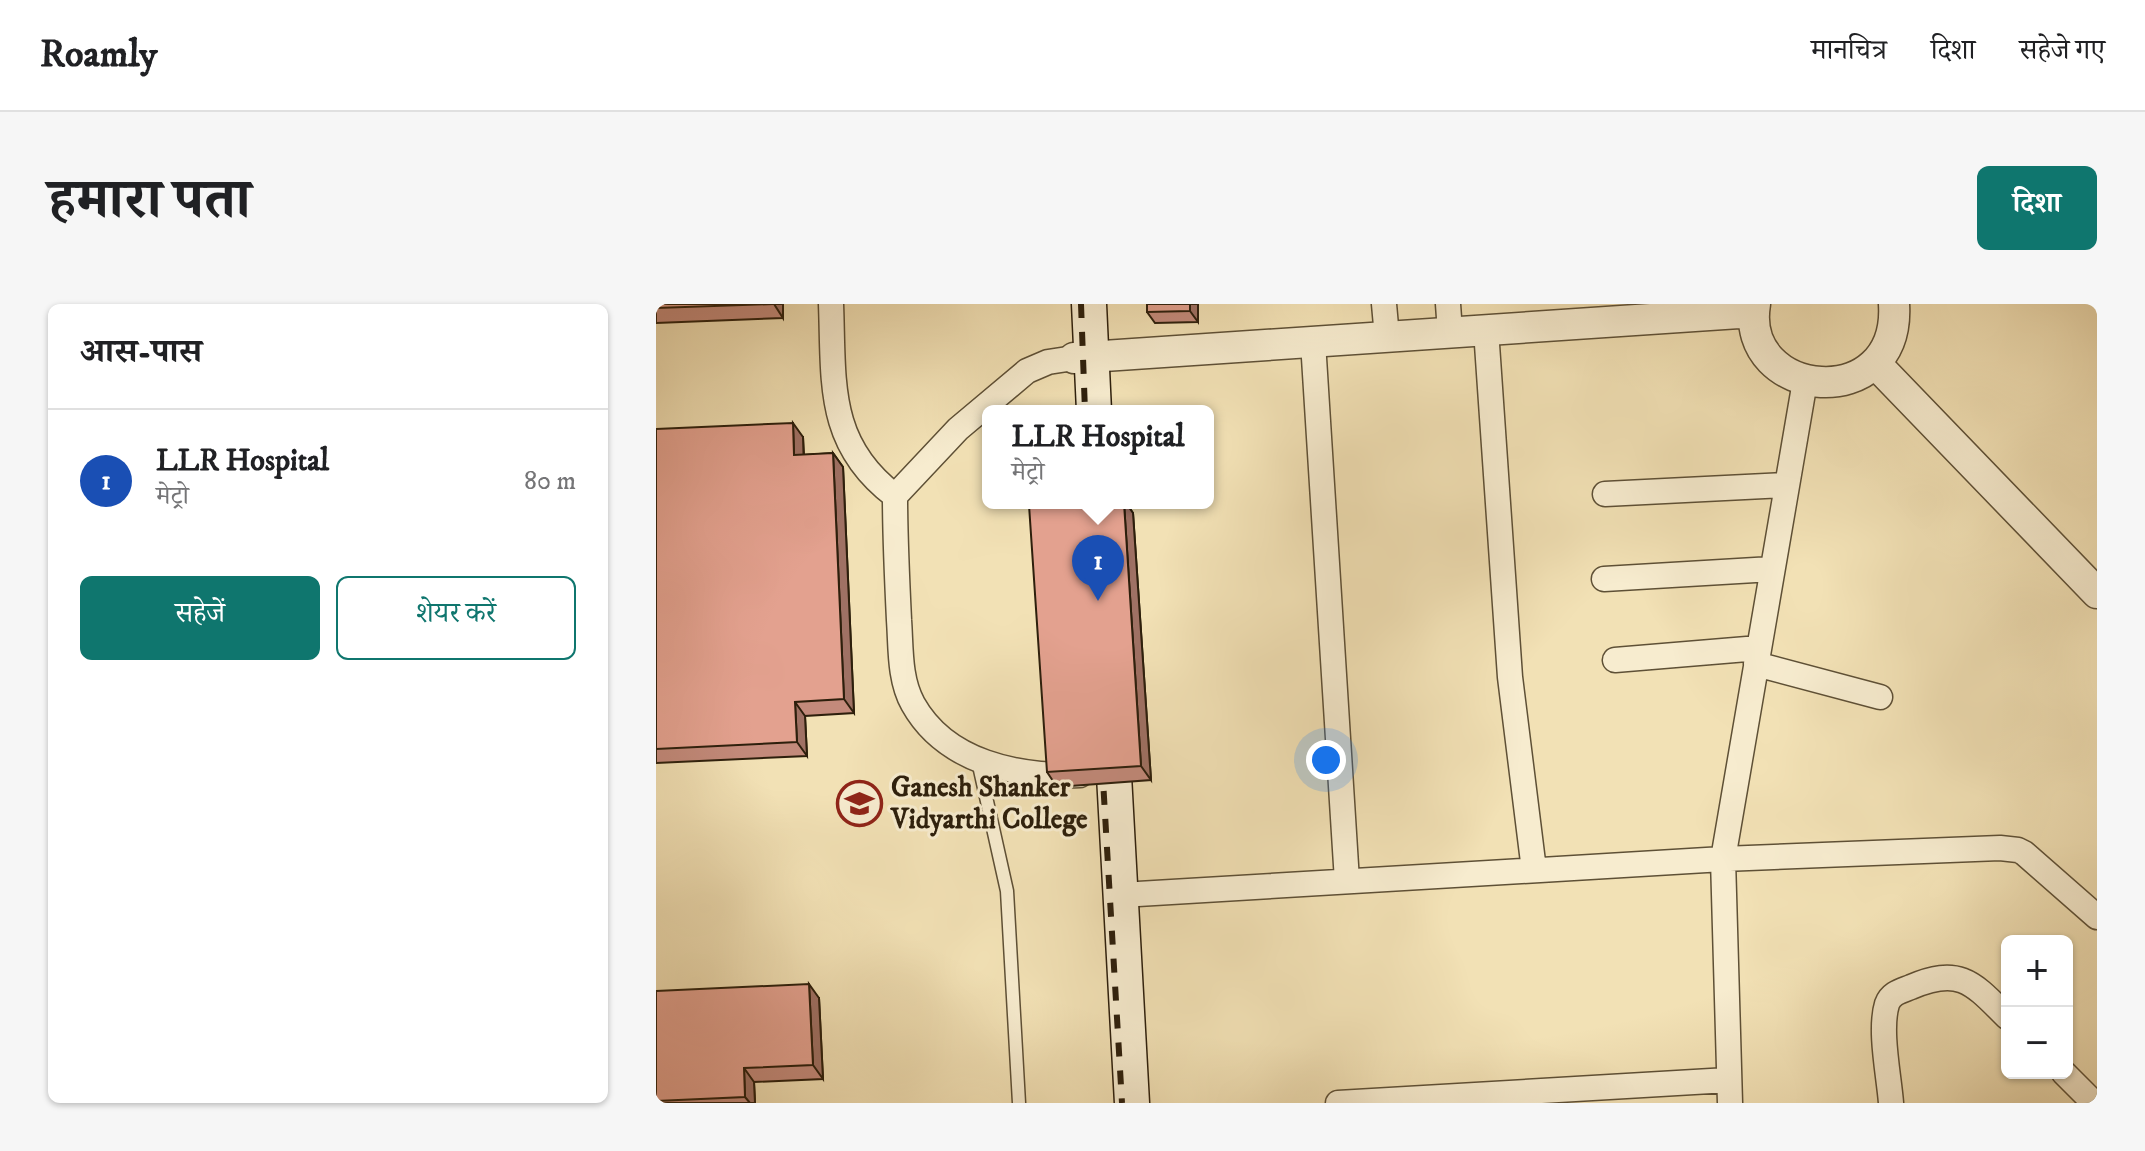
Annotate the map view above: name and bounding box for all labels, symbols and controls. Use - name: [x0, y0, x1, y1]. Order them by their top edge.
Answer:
- text: Roamly: [40, 31, 157, 79]
- text: मानचित्र: [1811, 33, 1887, 68]
- text: दिशा: [1931, 33, 1975, 68]
- text: सहेजे गए: [2019, 33, 2105, 68]
- text: हमारा पता: [48, 166, 251, 236]
- button: दिशा: [1977, 166, 2097, 250]
- text: आस-पास: [80, 331, 202, 373]
- popup: [982, 405, 1214, 509]
- text: LLR Hospital: [1012, 419, 1185, 456]
- text: LLR Hospital: [156, 443, 329, 480]
- text: मेट्रो: [1012, 456, 1044, 489]
- text: 1: [101, 465, 111, 498]
- text: 80 m: [524, 465, 576, 498]
- text: मेट्रो: [156, 480, 189, 513]
- pin: 1: [1072, 535, 1124, 601]
- button: सहेजें: [80, 576, 320, 660]
- button: शेयर करें: [336, 576, 576, 660]
- your location: [1306, 740, 1346, 780]
- place label: Ganesh Shanker Vidyarthi College: [890, 770, 1088, 837]
- school or university icon: Ganesh Shanker Vidyarthi College: [836, 779, 884, 827]
- map controls: [2001, 935, 2073, 1079]
- button: +: [2001, 935, 2073, 1007]
- button: −: [2001, 1007, 2073, 1079]

